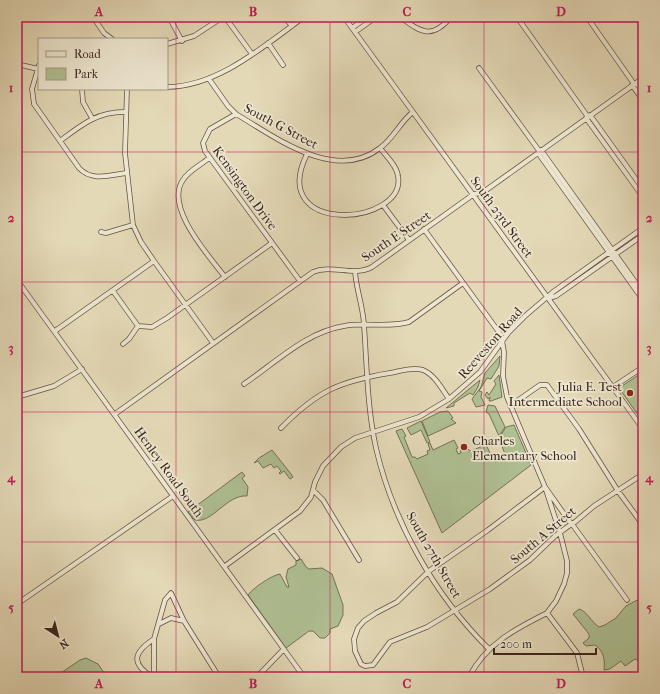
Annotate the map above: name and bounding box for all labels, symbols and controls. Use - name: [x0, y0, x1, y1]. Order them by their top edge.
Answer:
- text: A: [94, 4, 104, 19]
- text: B: [249, 4, 258, 19]
- text: C: [403, 4, 412, 19]
- text: D: [556, 4, 566, 19]
- legend: [38, 38, 168, 90]
- text: Road: [74, 47, 101, 61]
- text: Park: [74, 67, 99, 81]
- text: 1: [9, 80, 14, 95]
- text: 1: [647, 80, 652, 95]
- street label: South G Street: [241, 100, 321, 152]
- street label: Kensington Drive: [210, 143, 281, 233]
- street label: South 23rd Street: [467, 173, 537, 261]
- street label: South E Street: [359, 207, 434, 265]
- text: 2: [8, 210, 15, 225]
- text: 2: [646, 210, 653, 225]
- street label: Reeveston Road: [455, 303, 526, 382]
- text: 3: [8, 340, 14, 356]
- text: 3: [646, 340, 652, 356]
- place label: Julia E. Test Intermediate School: [509, 379, 622, 409]
- marker: Julia E. Test Intermediate School: [625, 388, 635, 398]
- street label: Henley Road South: [131, 424, 207, 521]
- place label: Charles Elementary School: [472, 433, 577, 463]
- marker: Charles Elementary School: [459, 442, 469, 452]
- text: 4: [6, 470, 16, 486]
- text: 4: [644, 470, 654, 486]
- street label: South A Street: [507, 503, 579, 567]
- street label: South 27th Street: [403, 509, 465, 601]
- text: 5: [8, 600, 14, 615]
- text: 5: [646, 600, 652, 615]
- north arrow: [38, 616, 78, 656]
- scale bar: [494, 630, 596, 656]
- text: N: [56, 636, 71, 652]
- text: 200 m: [500, 637, 532, 651]
- text: A: [94, 676, 104, 691]
- text: B: [249, 676, 258, 691]
- text: C: [403, 676, 412, 691]
- text: D: [556, 676, 566, 691]

